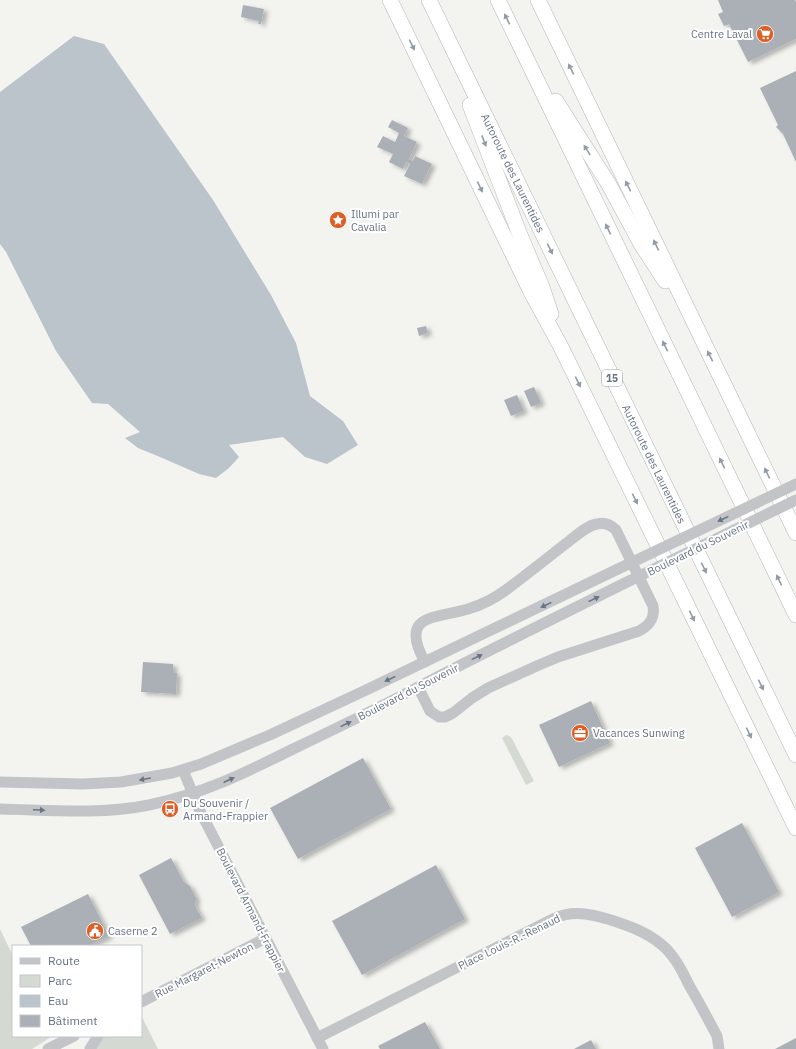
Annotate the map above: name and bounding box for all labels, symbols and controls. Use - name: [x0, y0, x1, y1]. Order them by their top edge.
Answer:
- one-way arrow: [504, 14, 511, 25]
- supermarket icon: Centre Laval: [755, 24, 775, 44]
- place label: Centre Laval: [691, 27, 752, 41]
- one-way arrow: [408, 39, 415, 51]
- one-way arrow: [568, 63, 574, 75]
- street label: Autoroute des Laurentides: [478, 111, 548, 235]
- one-way arrow: [481, 135, 487, 147]
- one-way arrow: [583, 145, 591, 155]
- one-way arrow: [625, 180, 631, 192]
- one-way arrow: [477, 181, 483, 193]
- place label: Illumi par Cavalia: [351, 207, 399, 234]
- place icon: Illumi par Cavalia: [328, 210, 348, 230]
- one-way arrow: [605, 224, 611, 235]
- one-way arrow: [653, 239, 659, 250]
- one-way arrow: [547, 244, 553, 255]
- one-way arrow: [662, 341, 668, 352]
- one-way arrow: [707, 350, 713, 362]
- road number: 15: [602, 370, 622, 386]
- one-way arrow: [575, 377, 581, 388]
- street label: Autoroute des Laurentides: [619, 402, 689, 526]
- one-way arrow: [719, 457, 725, 469]
- one-way arrow: [764, 467, 770, 479]
- one-way arrow: [632, 494, 638, 505]
- one-way arrow: [717, 516, 729, 522]
- street label: Boulevard du Souvenir: [645, 517, 751, 579]
- one-way arrow: [701, 562, 707, 574]
- one-way arrow: [776, 574, 782, 586]
- one-way arrow: [588, 596, 600, 602]
- one-way arrow: [540, 602, 551, 608]
- one-way arrow: [689, 610, 695, 622]
- one-way arrow: [472, 654, 483, 660]
- street label: Boulevard du Souvenir: [355, 661, 461, 723]
- one-way arrow: [384, 676, 396, 682]
- one-way arrow: [758, 679, 764, 690]
- one-way arrow: [340, 721, 352, 727]
- office icon: Vacances Sunwing: [570, 723, 590, 743]
- place label: Vacances Sunwing: [593, 726, 685, 740]
- one-way arrow: [746, 727, 752, 739]
- one-way arrow: [139, 776, 151, 782]
- one-way arrow: [223, 777, 234, 783]
- place label: Du Souvenir / Armand-Frappier: [183, 796, 268, 823]
- bus stop icon: Du Souvenir / Armand-Frappier: [160, 799, 180, 819]
- one-way arrow: [33, 807, 46, 813]
- street label: Boulevard Armand-Frappier: [214, 846, 288, 974]
- street label: Place Louis-R.-Renaud: [456, 911, 562, 973]
- public building icon: Caserne 2: [85, 921, 105, 941]
- place label: Caserne 2: [108, 924, 158, 938]
- street label: Rue Margaret-Newton: [152, 939, 256, 1001]
- legend: [12, 945, 142, 1037]
- text: Route: [48, 953, 80, 968]
- text: Parc: [48, 973, 72, 988]
- text: Eau: [48, 993, 68, 1008]
- text: Bâtiment: [48, 1013, 98, 1028]

